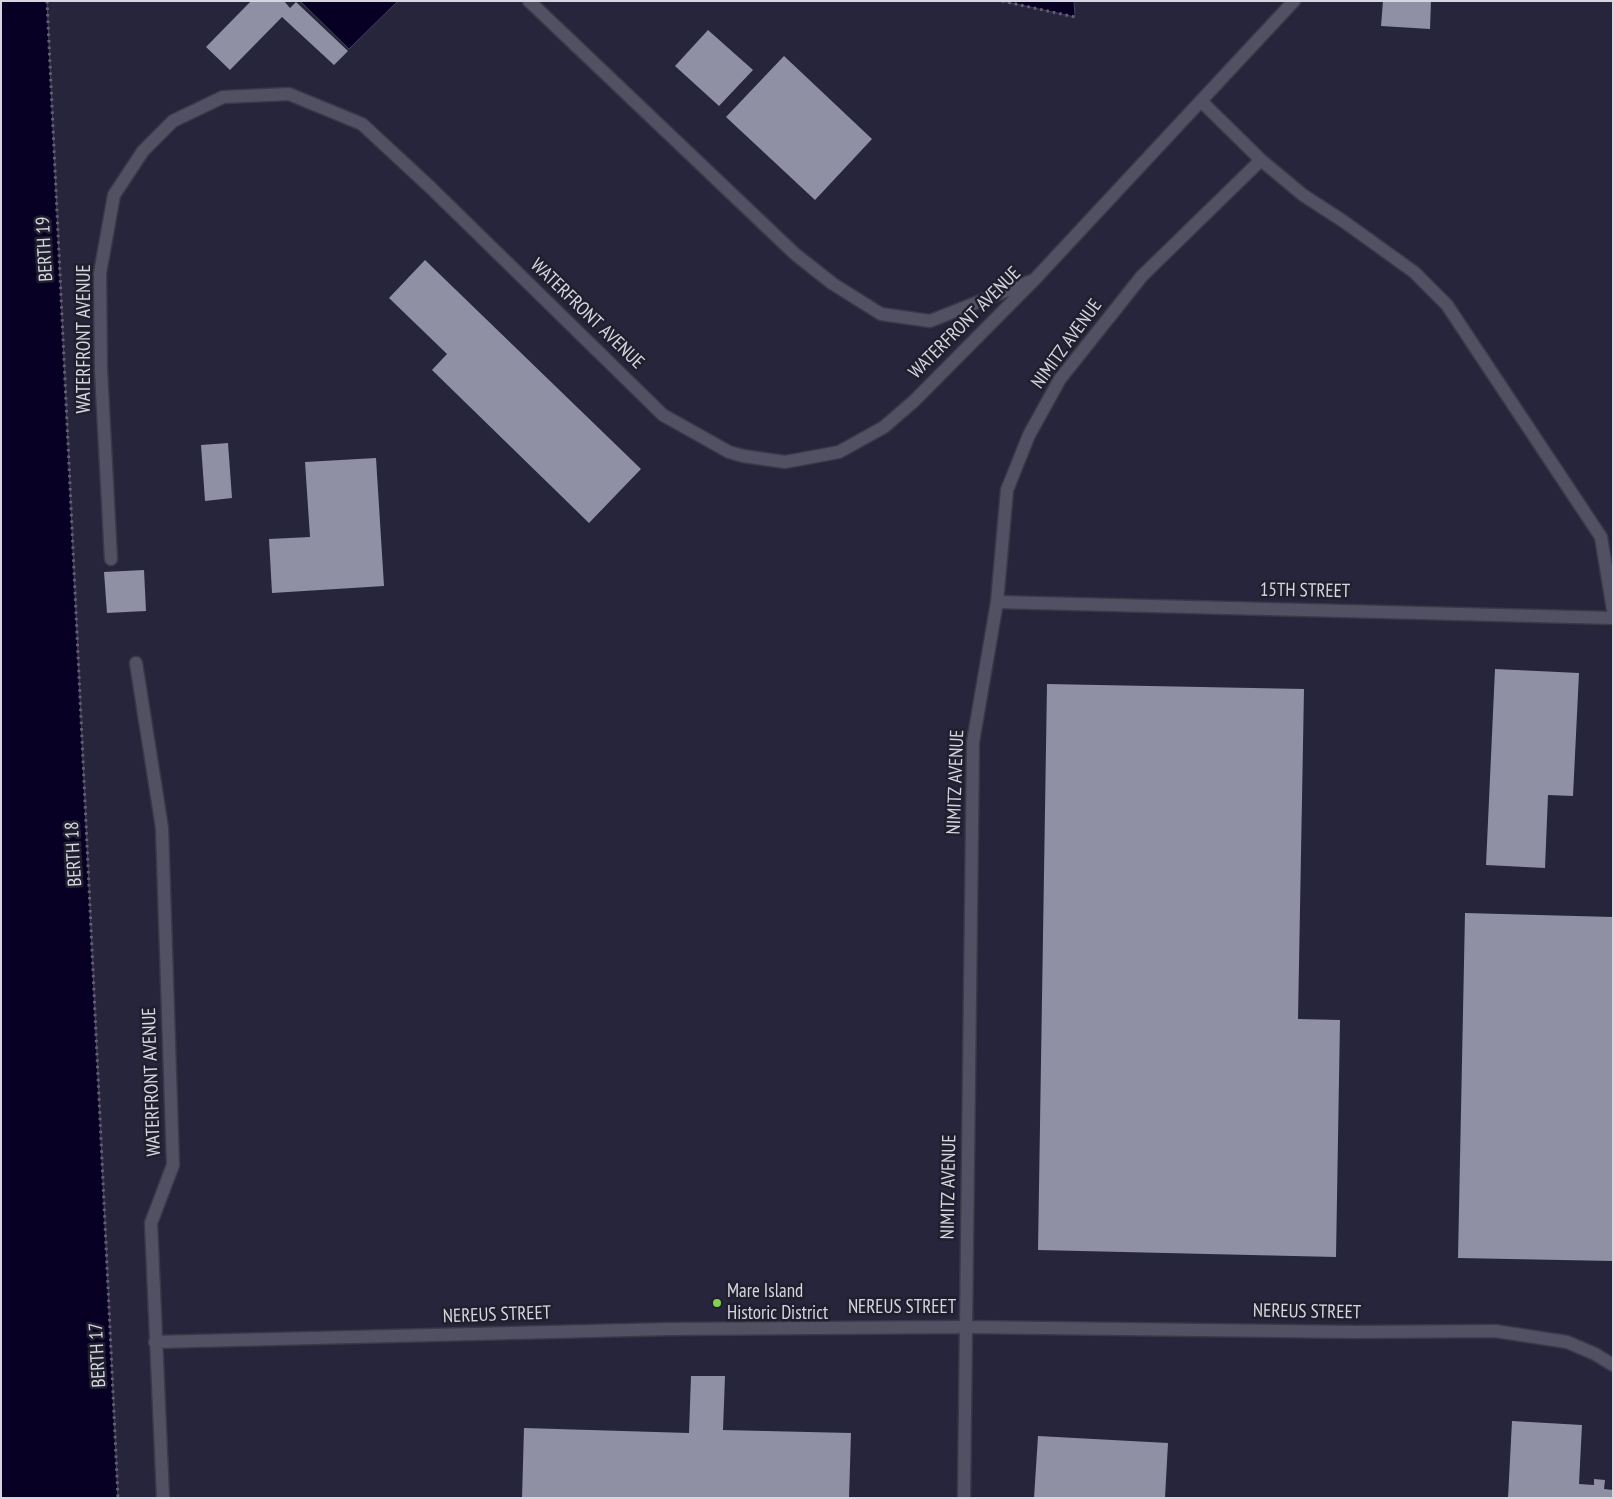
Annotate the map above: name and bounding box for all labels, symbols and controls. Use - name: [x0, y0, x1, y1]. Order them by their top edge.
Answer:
- street label: BERTH 19: [32, 216, 58, 282]
- street label: WATERFRONT AVENUE: [525, 254, 649, 374]
- street label: WATERFRONT AVENUE: [904, 262, 1026, 384]
- street label: WATERFRONT AVENUE: [74, 264, 96, 414]
- street label: NIMITZ AVENUE: [1027, 295, 1107, 393]
- street label: 15TH STREET: [1260, 579, 1350, 603]
- street label: NIMITZ AVENUE: [943, 729, 969, 835]
- street label: BERTH 18: [61, 821, 87, 887]
- street label: WATERFRONT AVENUE: [138, 1007, 166, 1157]
- street label: NIMITZ AVENUE: [937, 1134, 961, 1240]
- place label: Mare Island Historic District: [727, 1281, 828, 1325]
- marker: Mare Island Historic District: [711, 1297, 723, 1309]
- street label: NEREUS STREET: [848, 1297, 956, 1319]
- street label: NEREUS STREET: [1253, 1300, 1361, 1324]
- street label: NEREUS STREET: [443, 1302, 551, 1328]
- street label: BERTH 17: [85, 1322, 111, 1388]

